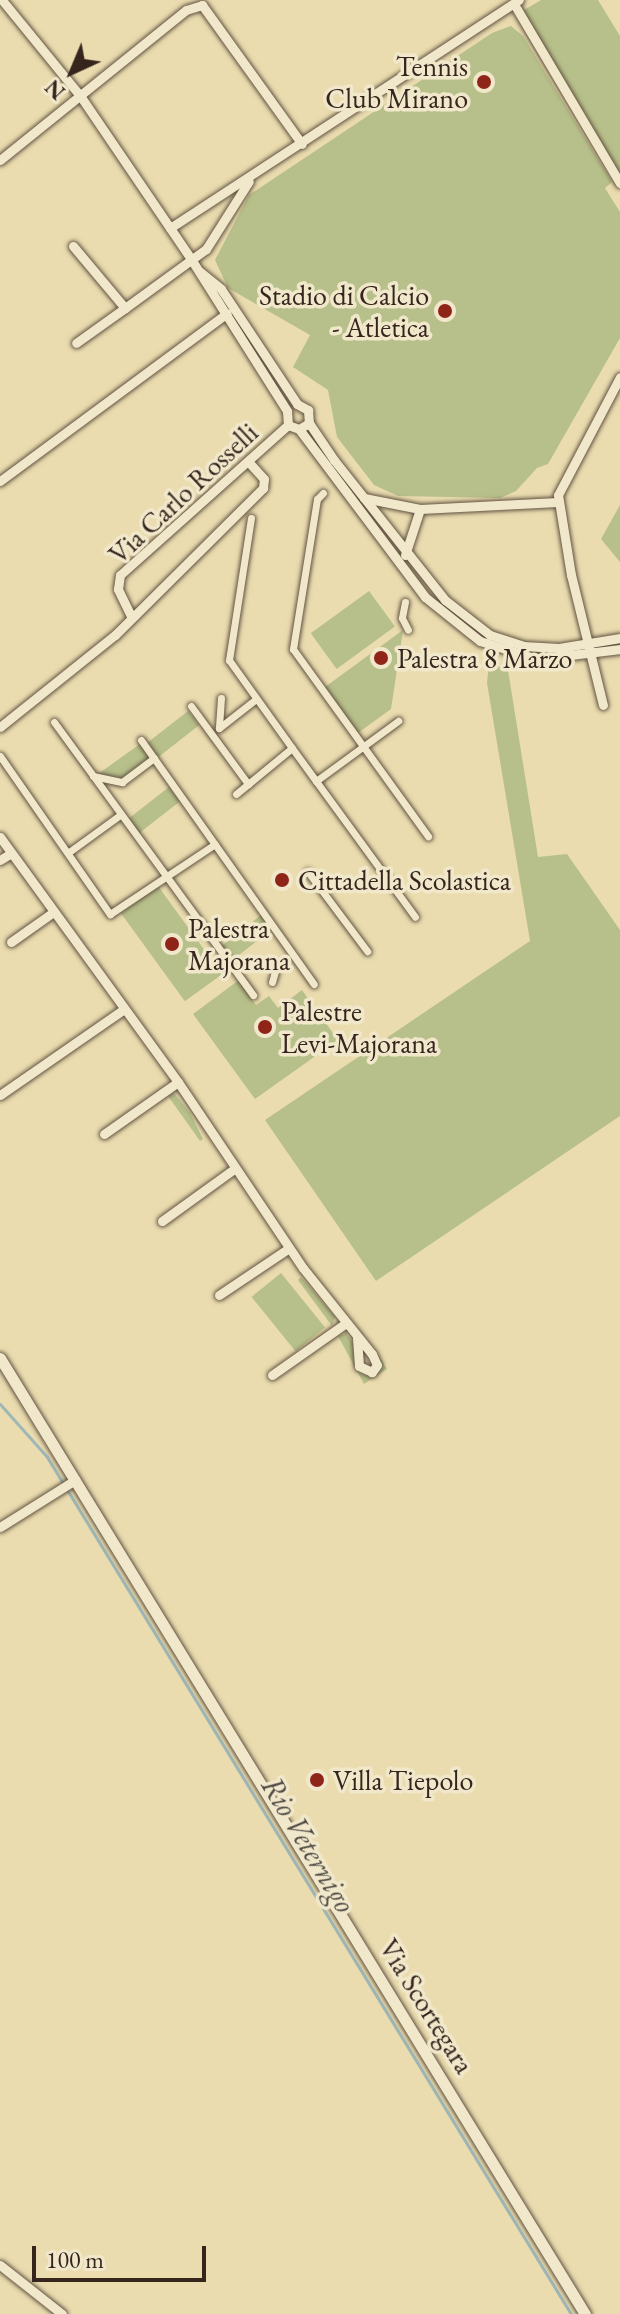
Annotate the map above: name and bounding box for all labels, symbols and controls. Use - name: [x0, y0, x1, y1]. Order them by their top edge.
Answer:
- north arrow: [32, 32, 112, 112]
- place label: Tennis Club Mirano: [325, 49, 468, 115]
- text: N: [39, 73, 71, 106]
- marker: Tennis Club Mirano: [475, 73, 493, 91]
- place label: Stadio di Calcio - Atletica: [259, 278, 429, 344]
- marker: Stadio di Calcio - Atletica: [436, 302, 454, 320]
- street label: Via Carlo Rosselli: [101, 415, 265, 571]
- place label: Palestra 8 Marzo: [397, 641, 572, 675]
- marker: Palestra 8 Marzo: [372, 649, 390, 667]
- place label: Cittadella Scolastica: [298, 863, 511, 897]
- marker: Cittadella Scolastica: [273, 871, 291, 889]
- place label: Palestra Majorana: [188, 911, 290, 977]
- marker: Palestra Majorana: [163, 935, 181, 953]
- place label: Palestre Levi-Majorana: [281, 994, 437, 1060]
- marker: Palestre Levi-Majorana: [256, 1018, 274, 1036]
- place label: Villa Tiepolo: [333, 1763, 473, 1797]
- water label: Rio Veternigo: [253, 1770, 363, 1920]
- marker: Villa Tiepolo: [308, 1771, 326, 1789]
- street label: Via Scortegara: [372, 1932, 482, 2080]
- scale bar: [36, 2230, 210, 2280]
- text: 100 m: [46, 2244, 104, 2275]

